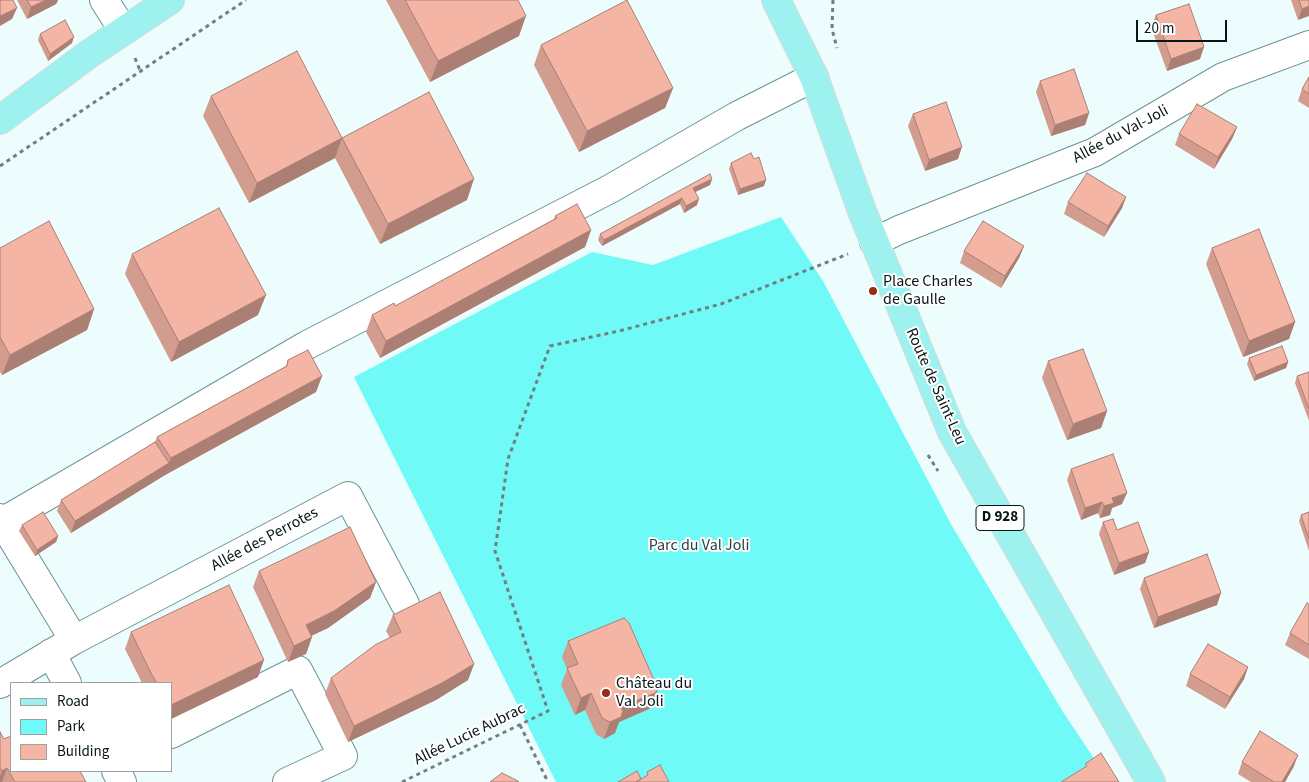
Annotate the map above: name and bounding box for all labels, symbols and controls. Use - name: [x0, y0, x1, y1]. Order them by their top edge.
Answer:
- scale bar: [1139, 10, 1230, 42]
- text: 20 m: [1144, 18, 1174, 39]
- street label: Allée du Val-Joli: [1070, 102, 1172, 168]
- place label: Place Charles de Gaulle: [883, 272, 972, 310]
- marker: Place Charles de Gaulle: [867, 285, 879, 297]
- street label: Route de Saint-Leu: [901, 325, 969, 449]
- street label: Allée des Perrotes: [208, 504, 322, 576]
- road number: D 928: [976, 506, 1024, 530]
- park label: Parc du Val Joli: [649, 536, 749, 556]
- place label: Château du Val Joli: [616, 674, 692, 712]
- legend: [10, 682, 172, 772]
- marker: Château du Val Joli: [600, 687, 612, 699]
- text: Road: [57, 691, 89, 712]
- street label: Allée Lucie Aubrac: [411, 700, 529, 770]
- text: Park: [57, 716, 85, 737]
- text: Building: [57, 741, 109, 762]

